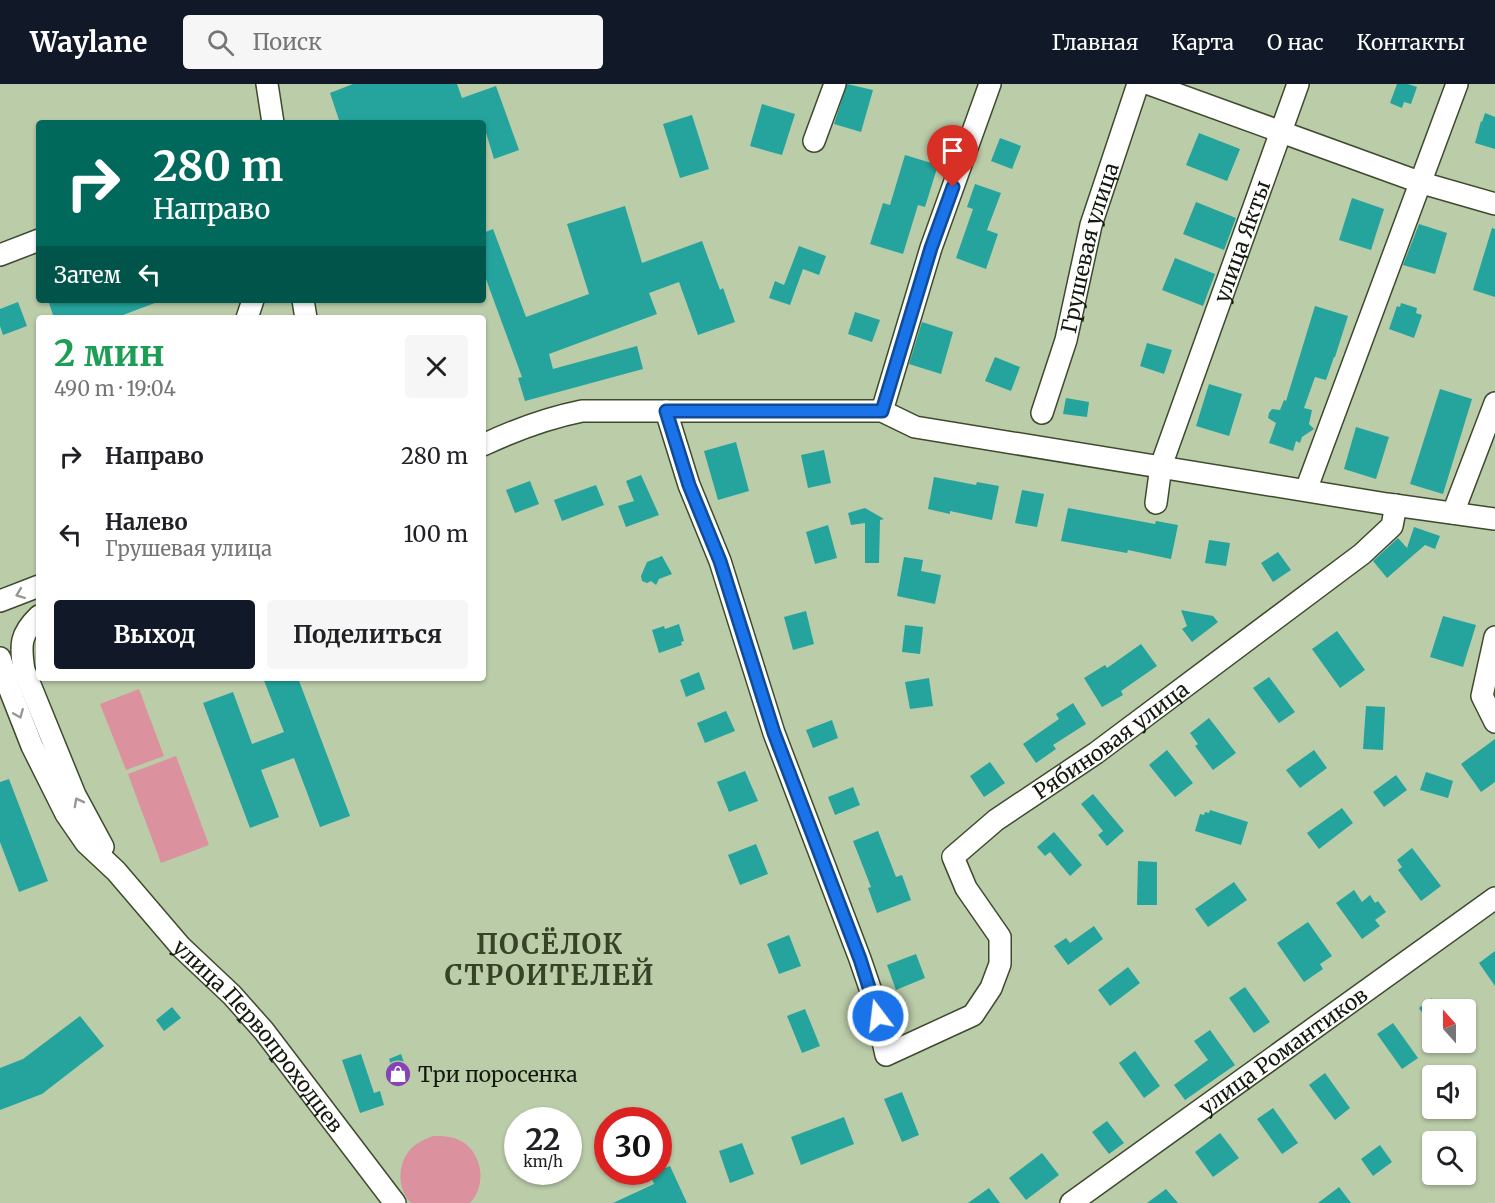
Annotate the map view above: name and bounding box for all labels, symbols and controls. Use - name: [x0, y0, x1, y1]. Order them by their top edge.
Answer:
- search box: [183, 15, 603, 69]
- text: Waylane: [30, 24, 147, 60]
- icon: search: [204, 26, 237, 59]
- text: Поиск: [252, 28, 322, 56]
- text: Главная: [1052, 29, 1139, 56]
- text: Карта: [1172, 29, 1234, 56]
- text: О нас: [1267, 29, 1324, 56]
- text: Контакты: [1357, 29, 1465, 56]
- pin: [927, 125, 978, 187]
- icon: arrive: [936, 134, 969, 167]
- text: 280 m: [153, 140, 283, 192]
- icon: right: [54, 144, 132, 222]
- street label: Грушевая улица: [1054, 159, 1124, 336]
- street label: улица Якты: [1207, 177, 1276, 306]
- text: Направо: [153, 192, 270, 226]
- icon: left: [133, 258, 166, 291]
- text: Затем: [54, 261, 121, 289]
- text: 2 мин: [54, 331, 165, 376]
- button: close: [405, 335, 468, 398]
- text: 490 m · 19:04: [54, 376, 176, 401]
- icon: right: [54, 440, 87, 473]
- text: Направо: [105, 442, 204, 470]
- text: 280 m: [401, 442, 468, 470]
- text: Налево: [105, 508, 188, 536]
- icon: left: [54, 518, 87, 551]
- text: 100 m: [403, 520, 468, 548]
- text: Грушевая улица: [105, 536, 272, 561]
- one-way arrow: [15, 587, 26, 599]
- button: Выход: [54, 600, 255, 669]
- button: Поделиться: [267, 600, 468, 669]
- street label: Рябиновая улица: [1028, 675, 1194, 805]
- one-way arrow: [12, 707, 24, 718]
- one-way arrow: [74, 797, 85, 808]
- district label: ПОСЁЛОК СТРОИТЕЛЕЙ: [445, 927, 655, 992]
- street label: улица Первопроходцев: [168, 933, 350, 1137]
- street label: улица Романтиков: [1193, 981, 1373, 1120]
- position arrow: [846, 984, 910, 1048]
- north arrow: [1422, 999, 1476, 1053]
- map controls: [1422, 999, 1476, 1185]
- shop icon: Три поросенка: [383, 1059, 413, 1089]
- place label: Три поросенка: [418, 1061, 578, 1088]
- button: sound: [1422, 1065, 1476, 1119]
- speed limit sign: 30: [594, 1107, 672, 1185]
- text: 22: [526, 1120, 560, 1158]
- button: search: [1422, 1131, 1476, 1185]
- text: km/h: [523, 1152, 563, 1171]

